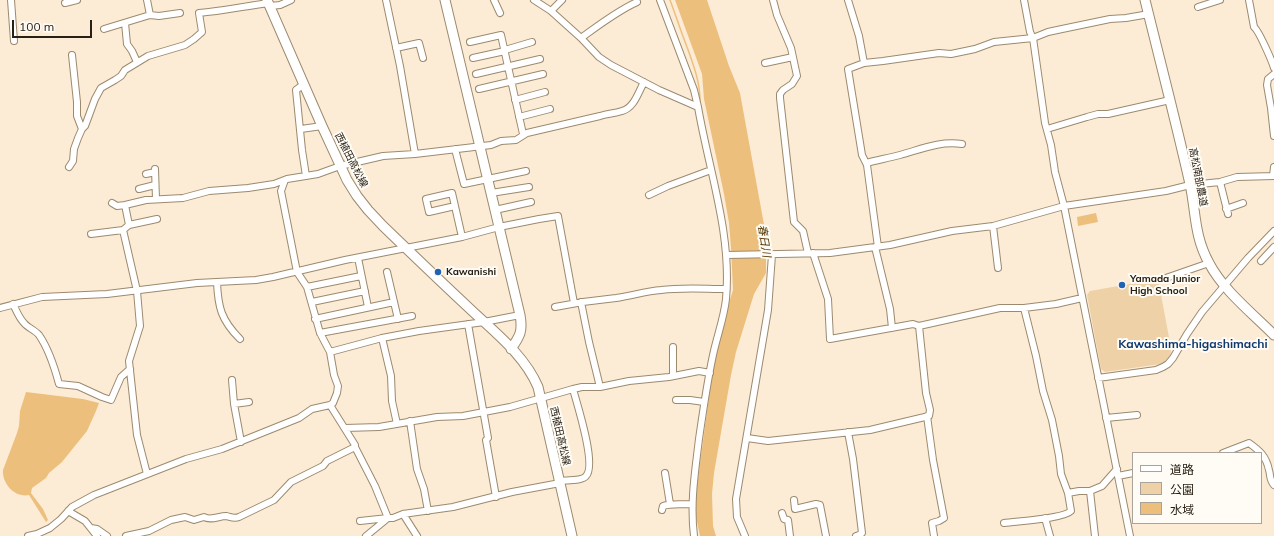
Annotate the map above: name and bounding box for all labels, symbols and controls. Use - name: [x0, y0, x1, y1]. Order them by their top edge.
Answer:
- scale bar: [14, 12, 94, 38]
- text: 100 m: [19, 19, 54, 34]
- street label: 西植田高松線: [332, 131, 370, 189]
- street label: 高松南部農道: [1186, 146, 1210, 208]
- water label: 春日川: [755, 224, 773, 258]
- place label: Kawanishi: [446, 266, 496, 278]
- marker: Kawanishi: [433, 267, 443, 277]
- place label: Yamada Junior High School: [1130, 273, 1200, 296]
- marker: Yamada Junior High School: [1117, 280, 1127, 290]
- district label: Kawashima-higashimachi: [1118, 337, 1268, 351]
- street label: 西植田高松線: [547, 405, 573, 467]
- legend: [1132, 452, 1262, 524]
- text: 道路: [1170, 462, 1194, 477]
- text: 公園: [1170, 482, 1194, 497]
- text: 水域: [1170, 502, 1194, 517]

